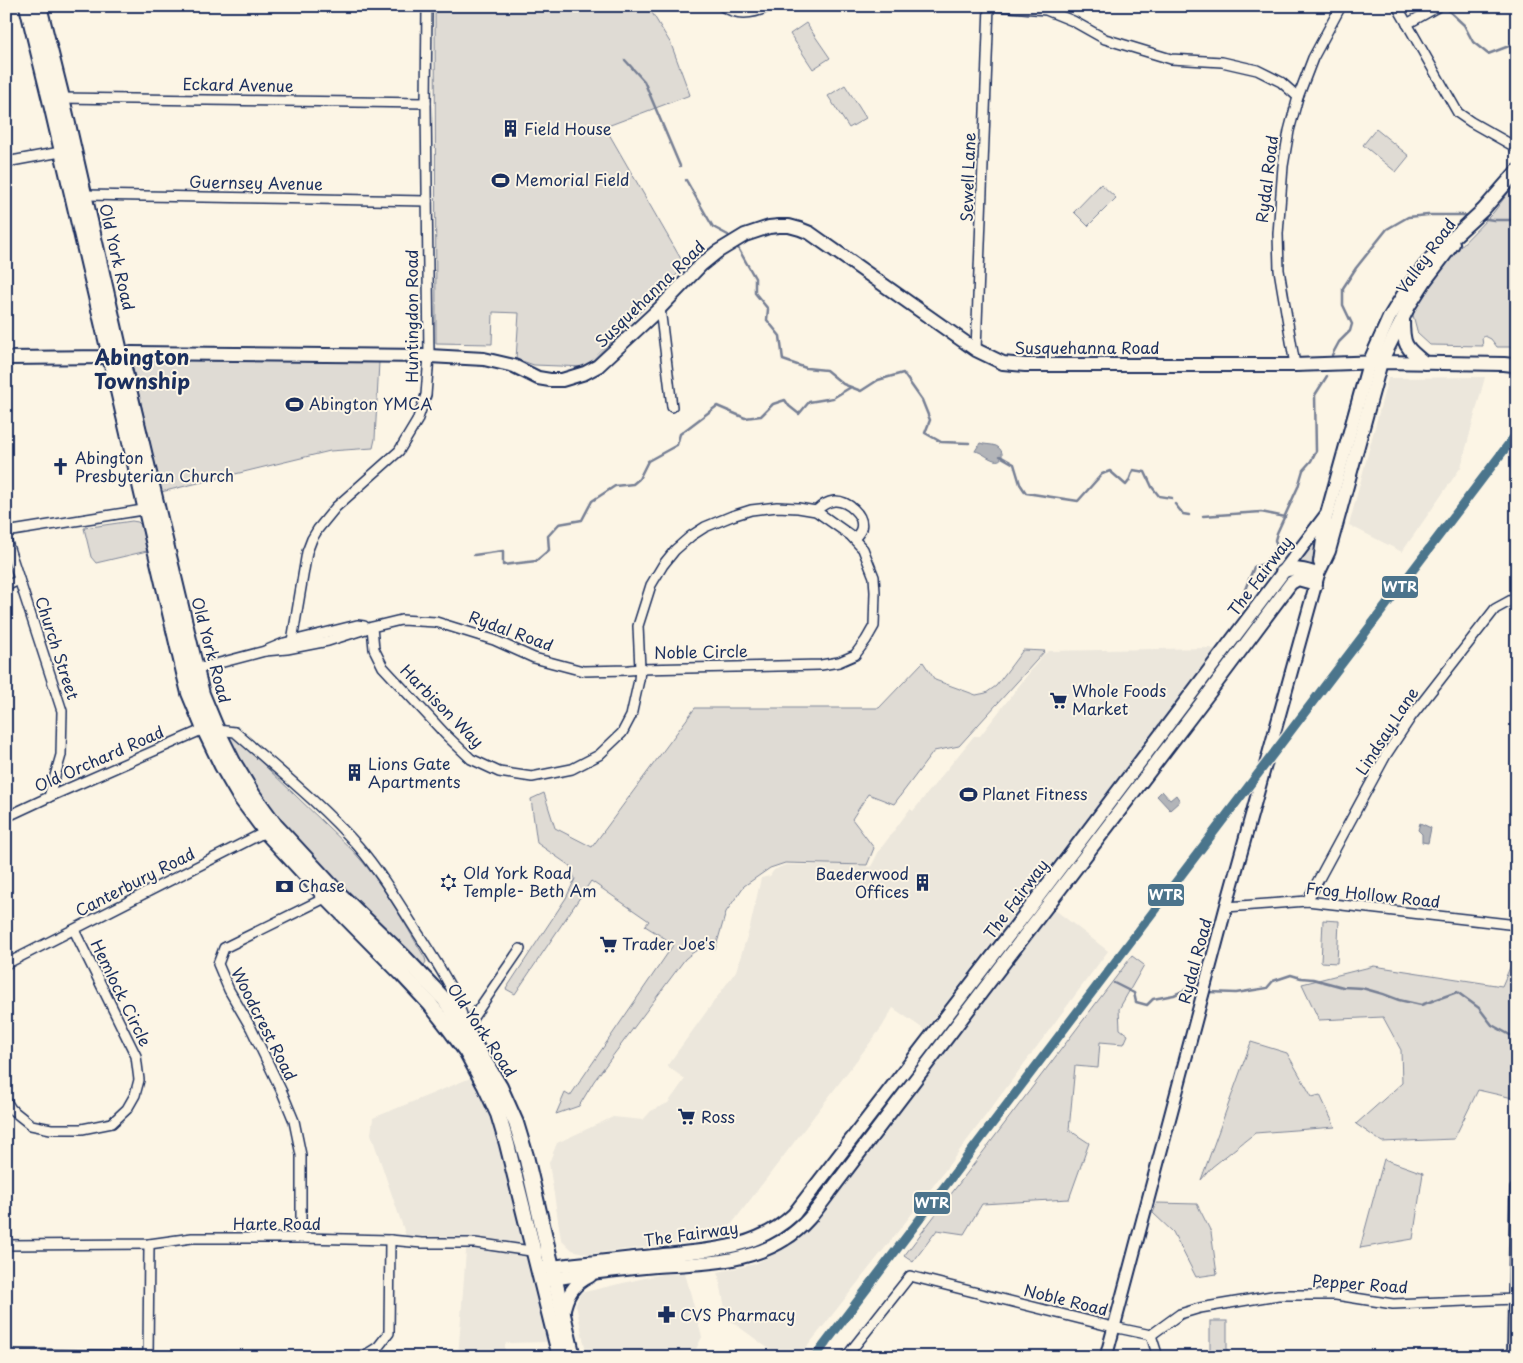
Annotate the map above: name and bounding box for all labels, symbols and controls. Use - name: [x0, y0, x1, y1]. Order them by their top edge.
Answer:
- street label: Eckard Avenue: [182, 71, 294, 97]
- place label: Field House: [524, 116, 612, 140]
- building icon: Field House: [500, 119, 520, 139]
- street label: Sewell Lane: [953, 132, 981, 222]
- street label: Rydal Road: [1249, 134, 1283, 224]
- place label: Memorial Field: [515, 167, 629, 191]
- street label: Guernsey Avenue: [189, 169, 323, 195]
- sports icon: Memorial Field: [491, 170, 511, 190]
- street label: Old York Road: [94, 201, 142, 313]
- street label: Valley Road: [1390, 213, 1461, 298]
- street label: Susquehanna Road: [589, 234, 710, 352]
- street label: Huntingdon Road: [399, 249, 423, 383]
- street label: Susquehanna Road: [1015, 335, 1160, 359]
- district label: Abington Township: [93, 340, 190, 396]
- place label: Abington YMCA: [309, 391, 432, 415]
- sports icon: Abington YMCA: [285, 394, 305, 414]
- place label: Abington Presbyterian Church: [75, 445, 234, 487]
- church icon: Abington Presbyterian Church: [51, 457, 71, 477]
- street label: The Fairway: [1221, 530, 1297, 621]
- line badge: WTR: [1381, 575, 1419, 599]
- text: WTR: [1383, 576, 1417, 597]
- street label: Church Street: [30, 593, 86, 703]
- street label: Old York Road: [186, 594, 238, 706]
- street label: Rydal Road: [466, 604, 557, 656]
- street label: Noble Circle: [654, 638, 748, 664]
- street label: Harbison Way: [396, 658, 490, 752]
- place label: Whole Foods Market: [1072, 678, 1166, 720]
- street label: Lindsay Lane: [1349, 682, 1424, 779]
- supermarket icon: Whole Foods Market: [1048, 690, 1068, 710]
- street label: Old Orchard Road: [30, 719, 167, 797]
- place label: Lions Gate Apartments: [368, 751, 460, 793]
- building icon: Lions Gate Apartments: [344, 763, 364, 783]
- place label: Planet Fitness: [982, 781, 1088, 805]
- sports icon: Planet Fitness: [958, 784, 978, 804]
- street label: Canterbury Road: [71, 841, 199, 922]
- street label: The Fairway: [977, 853, 1053, 944]
- place label: Old York Road Temple- Beth Am: [463, 860, 597, 902]
- place label: Baederwood Offices: [816, 861, 909, 903]
- synagogue icon: Old York Road Temple- Beth Am: [439, 872, 459, 892]
- place label: Chase: [298, 873, 345, 897]
- building icon: Baederwood Offices: [913, 873, 933, 893]
- street label: Frog Hollow Road: [1305, 875, 1442, 913]
- bank icon: Chase: [274, 876, 294, 896]
- line badge: WTR: [1147, 883, 1185, 907]
- text: WTR: [1149, 884, 1183, 905]
- street label: Rydal Road: [1171, 915, 1217, 1006]
- place label: Trader Joe's: [622, 931, 715, 955]
- supermarket icon: Trader Joe's: [598, 934, 618, 954]
- street label: Hemlock Circle: [86, 935, 158, 1050]
- street label: Woodcrest Road: [226, 963, 304, 1084]
- street label: Old York Road: [442, 978, 523, 1081]
- place label: Ross: [701, 1104, 735, 1128]
- supermarket icon: Ross: [677, 1107, 697, 1127]
- line badge: WTR: [913, 1191, 951, 1215]
- text: WTR: [915, 1192, 949, 1213]
- street label: Harte Road: [233, 1211, 321, 1235]
- street label: The Fairway: [642, 1215, 740, 1251]
- street label: Pepper Road: [1311, 1268, 1409, 1298]
- street label: Noble Road: [1021, 1277, 1111, 1321]
- place label: CVS Pharmacy: [680, 1302, 795, 1326]
- pharmacy icon: CVS Pharmacy: [656, 1305, 676, 1325]

